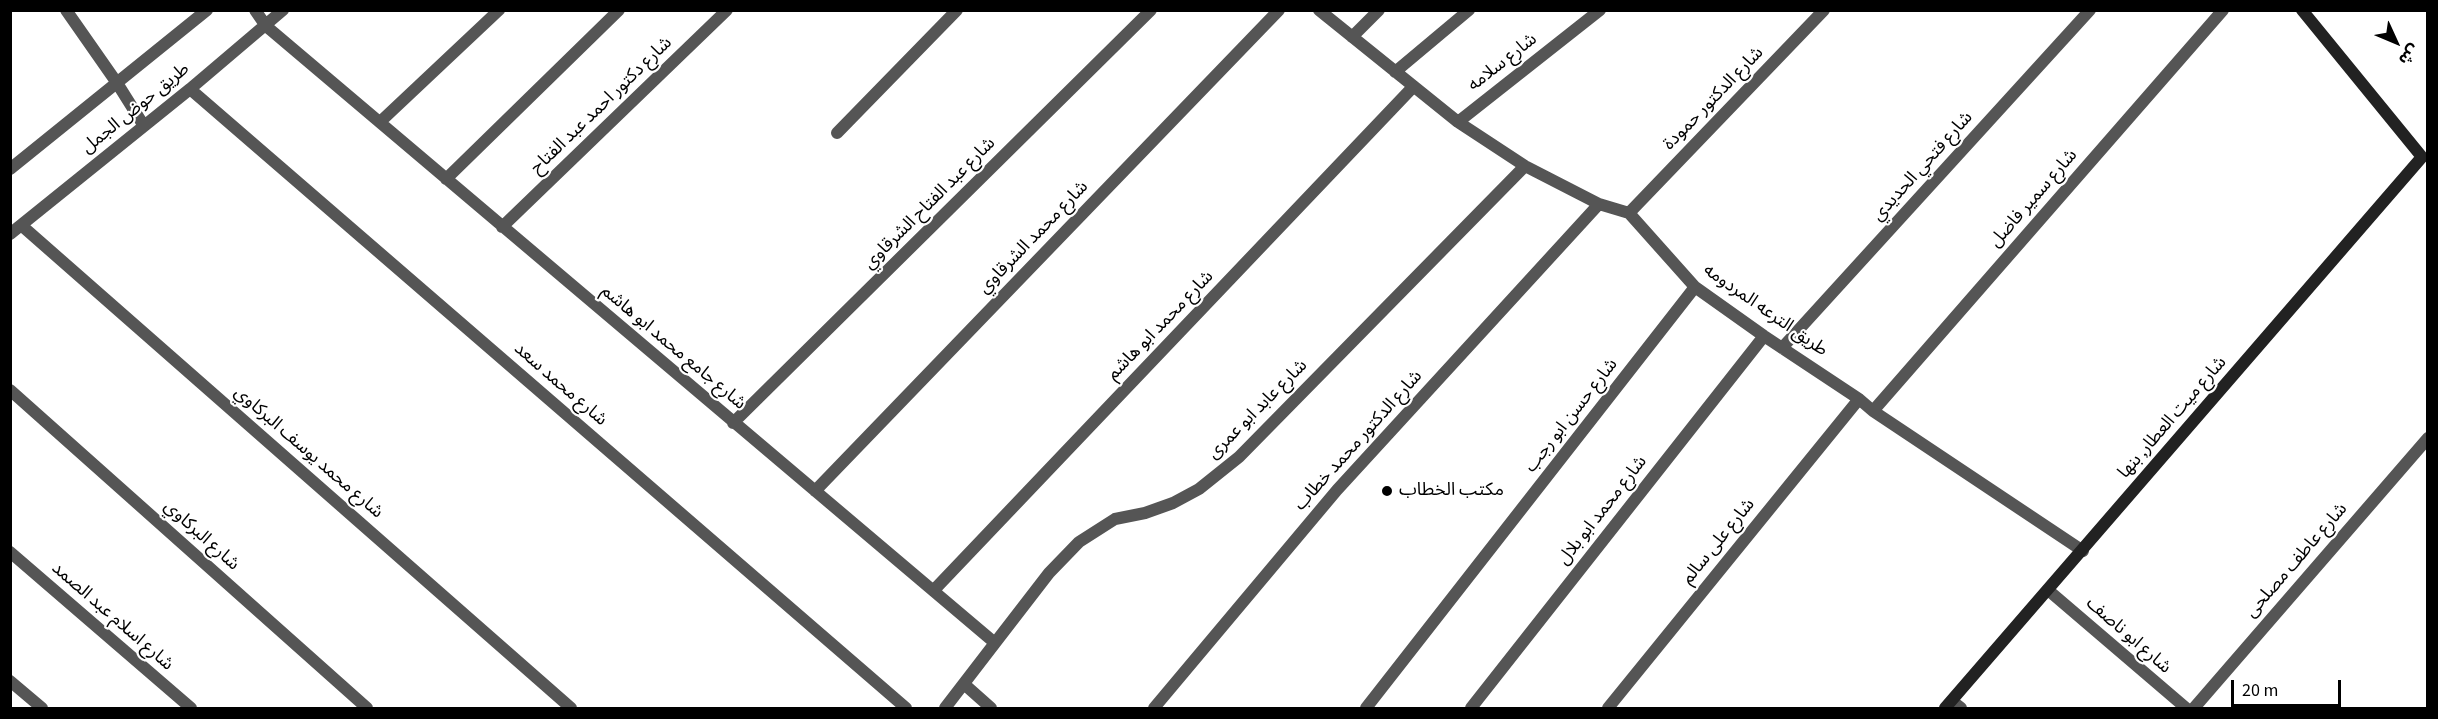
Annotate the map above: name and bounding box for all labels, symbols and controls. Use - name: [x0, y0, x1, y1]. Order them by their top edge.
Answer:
- north arrow: [2366, 12, 2426, 72]
- street label: شارع سلامه: [1464, 29, 1542, 97]
- street label: شارع دكتور احمد عبد الفتاح: [527, 33, 677, 179]
- text: ش: [2393, 39, 2424, 70]
- street label: شارع الدكتور حمودة: [1659, 43, 1769, 155]
- street label: طريق حوض الجمل: [78, 59, 194, 159]
- street label: شارع فتحي الحديدي: [1868, 108, 1978, 226]
- street label: شارع عبد الفتاح الشرقاوي: [859, 133, 1001, 275]
- street label: شارع سمير فاضل: [1985, 145, 2083, 253]
- street label: شارع محمد الشرقاوي: [974, 177, 1094, 299]
- street label: طريق الترعه المردومه: [1699, 260, 1831, 362]
- street label: شارع محمد ابو هاشم: [1103, 267, 1219, 385]
- street label: شارع جامع محمد ابو هاشم: [596, 281, 750, 415]
- street label: شارع محمد سعد: [509, 339, 611, 431]
- street label: شارع ميت العطار, بنها: [2114, 353, 2232, 483]
- street label: شارع حسن ابو رجب: [1521, 355, 1623, 477]
- street label: شارع عابد ابو عمرى: [1204, 356, 1312, 464]
- street label: شارع الدكتور محمد خطاب: [1290, 367, 1428, 515]
- street label: شارع محمد يوسف البركاوي: [229, 382, 387, 524]
- street label: شارع محمد ابو بلال: [1554, 452, 1652, 570]
- place label: مكتب الخطاب: [1399, 480, 1504, 502]
- marker: مكتب الخطاب: [1380, 484, 1394, 498]
- street label: شارع على سالم: [1678, 495, 1760, 589]
- street label: شارع البركاوي: [159, 496, 243, 576]
- street label: شارع عاطف مصلحى: [2241, 499, 2353, 623]
- street label: شارع اسلام عبد الصمد: [47, 558, 177, 676]
- street label: شارع ابو ناصف: [2081, 593, 2175, 679]
- scale bar: [2234, 668, 2344, 706]
- text: 20 m: [2242, 678, 2278, 703]

